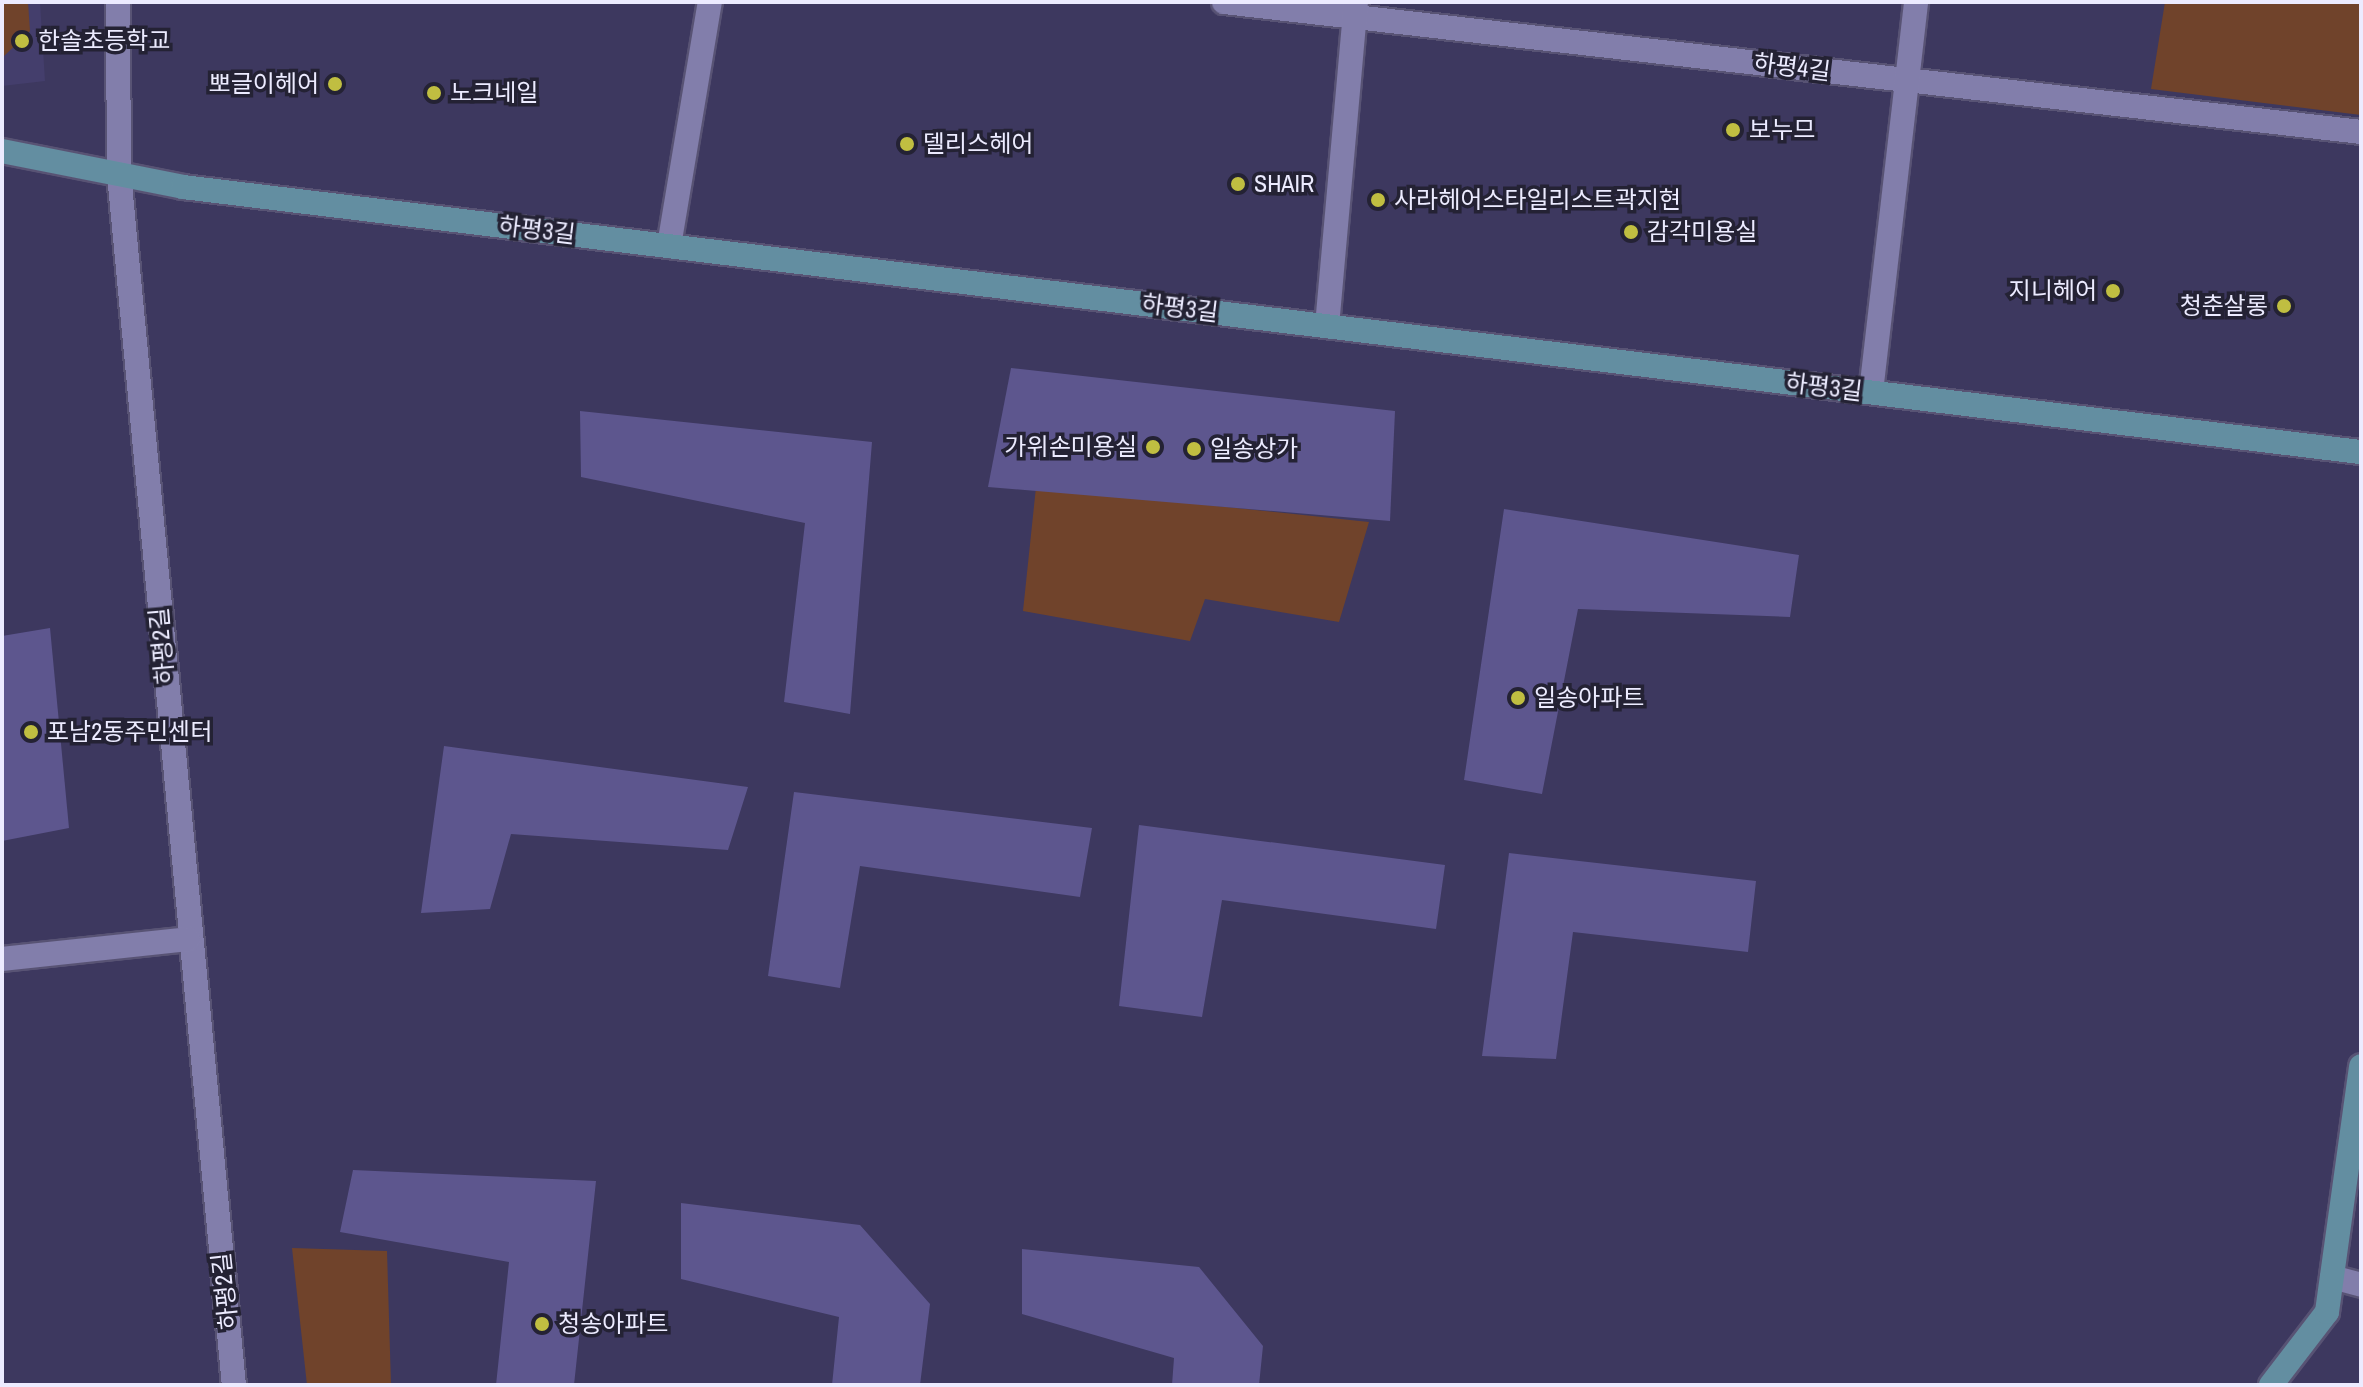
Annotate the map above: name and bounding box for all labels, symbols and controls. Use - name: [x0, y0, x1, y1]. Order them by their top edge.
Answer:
- place label: 한솔초등학교: [38, 27, 170, 55]
- marker: 한솔초등학교: [13, 32, 31, 50]
- street label: 하평4길: [1752, 48, 1832, 86]
- place label: 뽀글이헤어: [209, 70, 319, 98]
- marker: 뽀글이헤어: [326, 75, 344, 93]
- place label: 노크네일: [450, 79, 538, 107]
- marker: 노크네일: [425, 84, 443, 102]
- place label: 보누므: [1749, 116, 1815, 144]
- marker: 보누므: [1724, 121, 1742, 139]
- place label: 델리스헤어: [923, 130, 1033, 158]
- marker: 델리스헤어: [898, 135, 916, 153]
- place label: SHAIR: [1254, 170, 1314, 198]
- marker: SHAIR: [1229, 175, 1247, 193]
- place label: 사라헤어스타일리스트곽지현: [1394, 186, 1681, 214]
- marker: 사라헤어스타일리스트곽지현: [1369, 191, 1387, 209]
- street label: 하평3길: [497, 211, 577, 249]
- place label: 감각미용실: [1647, 218, 1757, 246]
- marker: 감각미용실: [1622, 223, 1640, 241]
- place label: 지니헤어: [2009, 277, 2097, 305]
- marker: 지니헤어: [2104, 282, 2122, 300]
- street label: 하평3길: [1140, 289, 1220, 327]
- place label: 청춘살롱: [2180, 292, 2268, 320]
- marker: 청춘살롱: [2275, 297, 2293, 315]
- street label: 하평3길: [1784, 368, 1864, 406]
- place label: 가위손미용실: [1005, 433, 1137, 461]
- place label: 일송상가: [1210, 435, 1298, 463]
- marker: 가위손미용실: [1144, 438, 1162, 456]
- marker: 일송상가: [1185, 440, 1203, 458]
- street label: 하평2길: [144, 606, 180, 686]
- place label: 일송아파트: [1534, 684, 1644, 712]
- marker: 일송아파트: [1509, 689, 1527, 707]
- place label: 포남2동주민센터: [47, 718, 213, 746]
- marker: 포남2동주민센터: [22, 723, 40, 741]
- street label: 하평2길: [207, 1251, 243, 1331]
- place label: 청송아파트: [558, 1310, 668, 1338]
- marker: 청송아파트: [533, 1315, 551, 1333]

